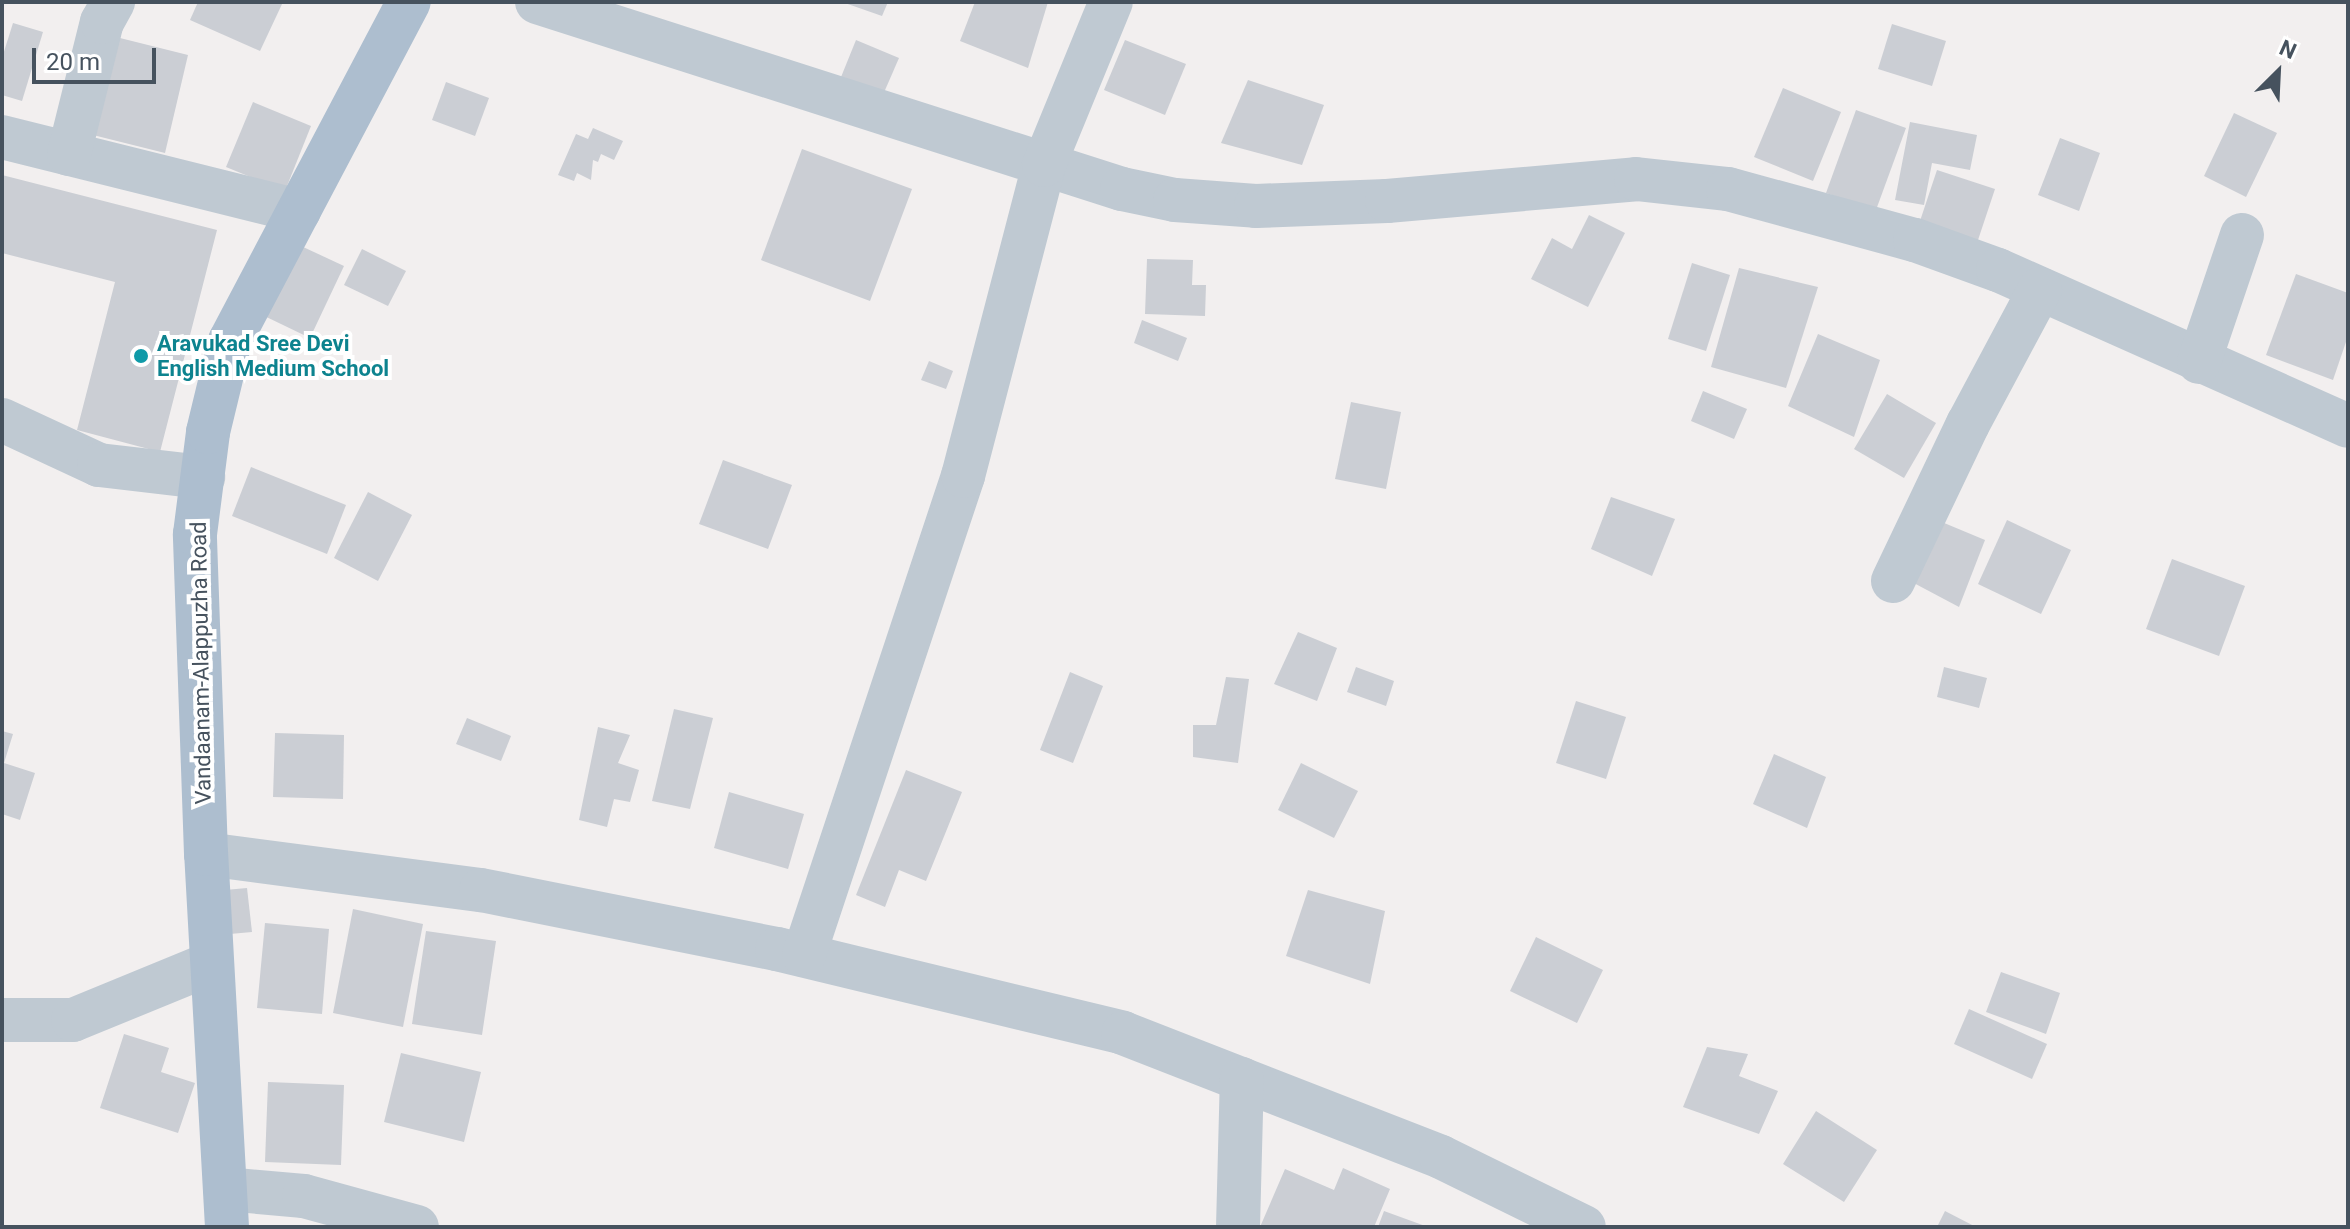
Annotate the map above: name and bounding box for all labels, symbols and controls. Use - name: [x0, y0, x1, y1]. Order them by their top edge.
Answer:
- scale bar: [36, 32, 160, 82]
- north arrow: [2238, 32, 2318, 112]
- text: N: [2276, 35, 2300, 64]
- text: 20 m: [46, 48, 100, 76]
- place label: Aravukad Sree Devi English Medium School: [157, 330, 389, 382]
- marker: Aravukad Sree Devi English Medium School: [132, 347, 150, 365]
- street label: Vandaanam-Alappuzha Road: [185, 521, 217, 805]

